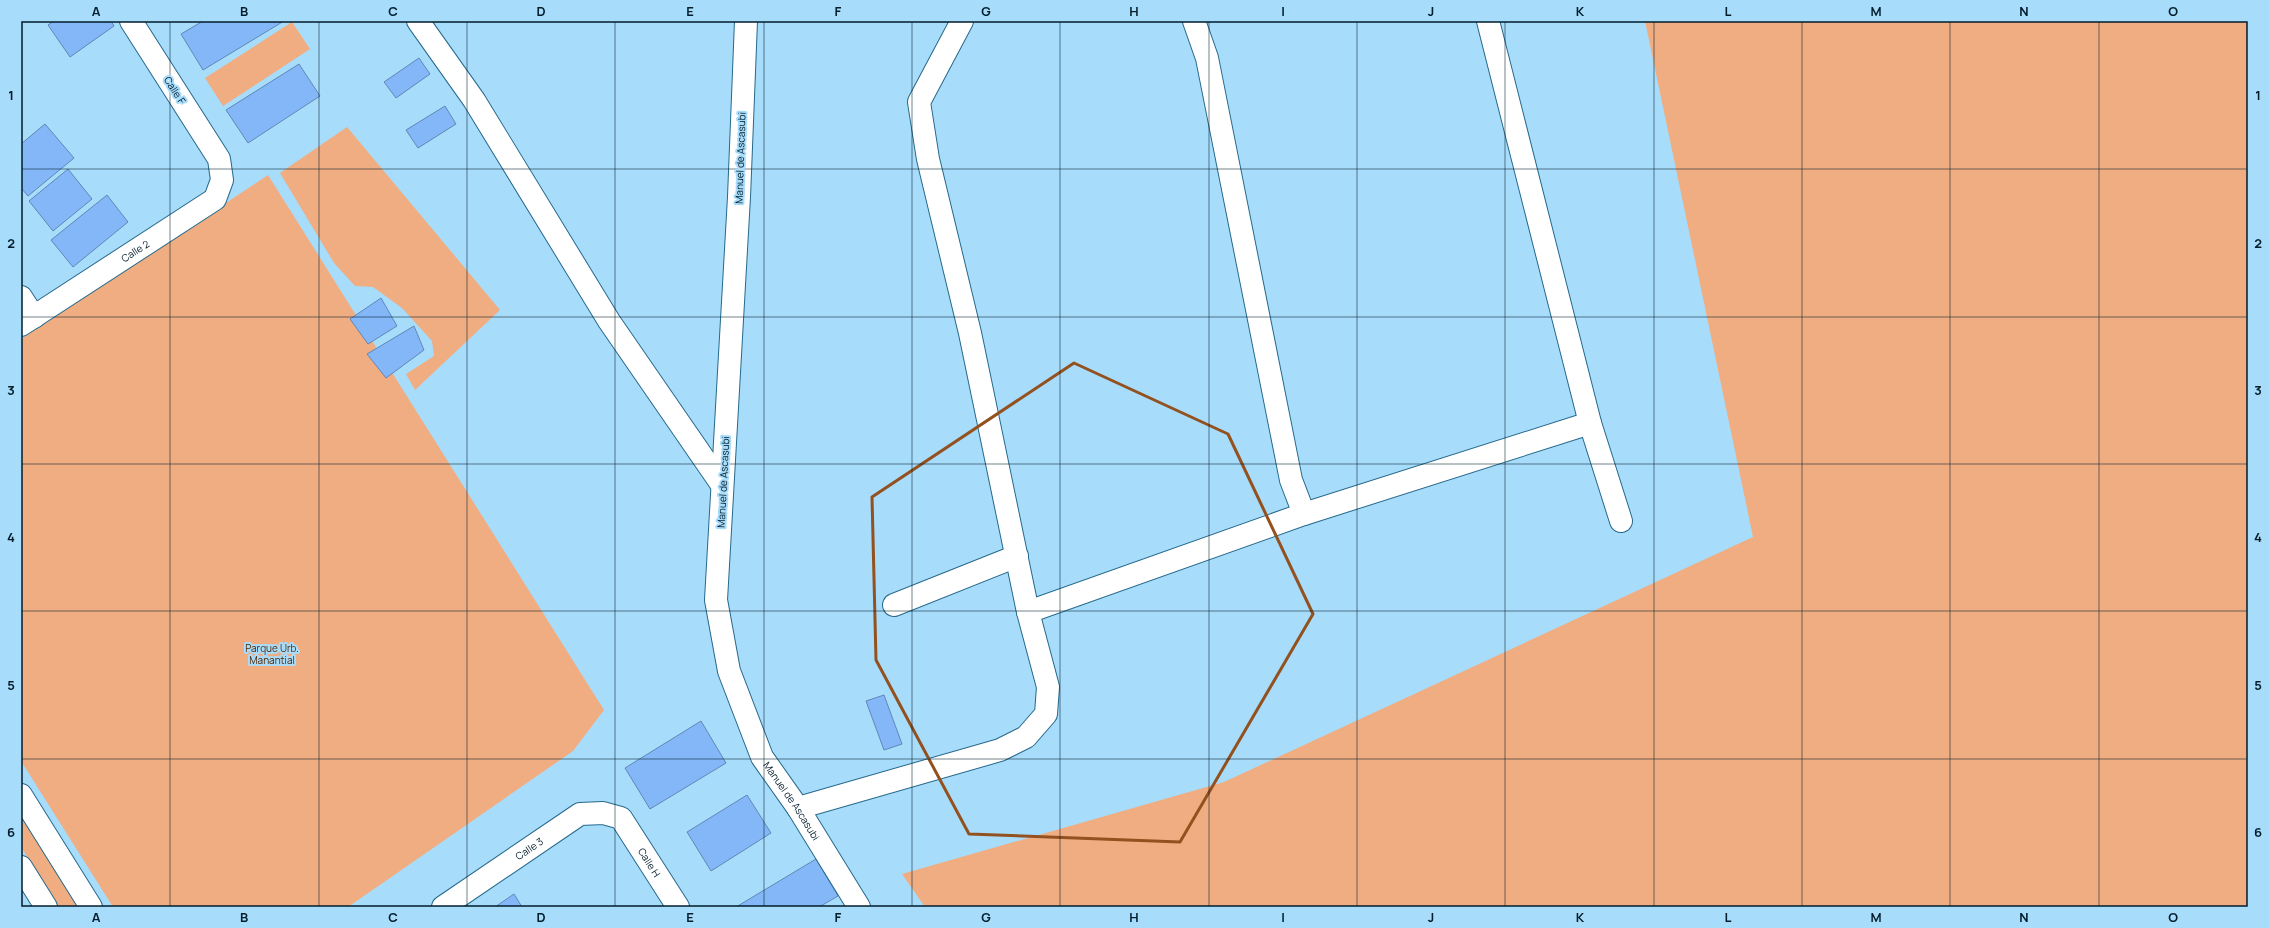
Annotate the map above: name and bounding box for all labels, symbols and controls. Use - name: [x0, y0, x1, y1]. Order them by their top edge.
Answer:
- text: A: [92, 2, 101, 20]
- text: B: [240, 2, 248, 20]
- text: C: [388, 2, 398, 20]
- text: D: [536, 2, 546, 20]
- text: E: [686, 2, 694, 20]
- text: F: [835, 2, 842, 20]
- text: G: [981, 2, 991, 20]
- text: H: [1129, 2, 1139, 20]
- text: I: [1281, 2, 1285, 20]
- text: J: [1428, 2, 1434, 20]
- text: K: [1576, 2, 1585, 20]
- text: L: [1725, 2, 1732, 20]
- text: M: [1870, 2, 1882, 20]
- text: N: [2019, 2, 2029, 20]
- text: O: [2168, 2, 2178, 20]
- street label: Calle F: [161, 73, 189, 107]
- text: 1: [8, 86, 14, 104]
- text: 1: [2255, 86, 2261, 104]
- street label: Manuel de Ascasubi: [731, 112, 749, 204]
- text: 2: [7, 234, 15, 252]
- text: 2: [2254, 234, 2262, 252]
- street label: Calle 2: [118, 236, 152, 265]
- text: 3: [7, 381, 15, 399]
- text: 3: [2254, 381, 2262, 399]
- street label: Manuel de Ascasubi: [714, 436, 732, 528]
- text: 4: [7, 528, 15, 546]
- text: 4: [2254, 528, 2262, 546]
- park label: Parque Urb. Manantial: [245, 641, 299, 667]
- text: 5: [7, 676, 15, 694]
- text: 5: [2254, 676, 2262, 694]
- street label: Manuel de Ascasubi: [760, 759, 823, 843]
- text: 6: [7, 823, 15, 841]
- text: 6: [2254, 823, 2262, 841]
- street label: Calle 3: [512, 834, 546, 863]
- street label: Calle H: [635, 845, 664, 880]
- text: A: [92, 908, 101, 926]
- text: B: [240, 908, 248, 926]
- text: C: [388, 908, 398, 926]
- text: D: [536, 908, 546, 926]
- text: E: [686, 908, 694, 926]
- text: F: [835, 908, 842, 926]
- text: G: [981, 908, 991, 926]
- text: H: [1129, 908, 1139, 926]
- text: I: [1281, 908, 1285, 926]
- text: J: [1428, 908, 1434, 926]
- text: K: [1576, 908, 1585, 926]
- text: L: [1725, 908, 1732, 926]
- text: M: [1870, 908, 1882, 926]
- text: N: [2019, 908, 2029, 926]
- text: O: [2168, 908, 2178, 926]

